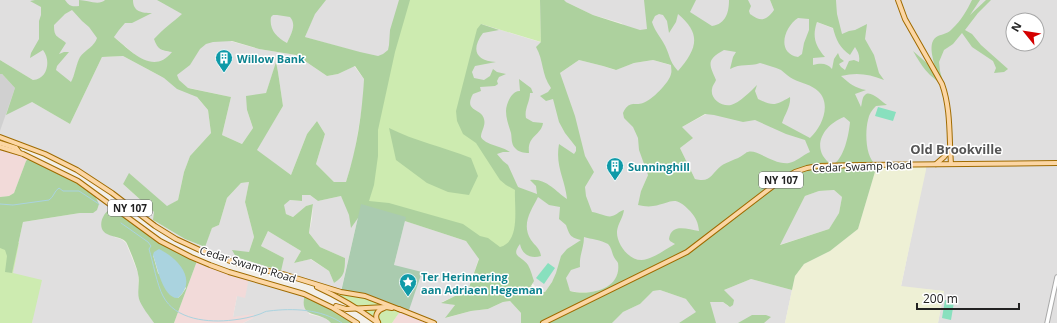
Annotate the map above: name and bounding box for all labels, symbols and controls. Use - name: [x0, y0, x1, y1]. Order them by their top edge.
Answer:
- north arrow: [1005, 12, 1045, 52]
- text: N: [1007, 19, 1025, 34]
- building icon: Willow Bank: [214, 48, 234, 73]
- place label: Willow Bank: [237, 51, 305, 66]
- district label: Old Brookville: [910, 140, 1002, 158]
- building icon: Sunninghill: [605, 156, 625, 181]
- street label: Cedar Swamp Road: [812, 157, 912, 175]
- place label: Sunninghill: [628, 159, 690, 174]
- road number: NY 107: [759, 172, 803, 188]
- road number: NY 107: [108, 200, 152, 216]
- street label: Cedar Swamp Road: [198, 242, 298, 286]
- place label: Ter Herinnering aan Adriaen Hegeman: [421, 269, 543, 297]
- place icon: Ter Herinnering aan Adriaen Hegeman: [398, 272, 418, 297]
- scale bar: [917, 285, 1019, 311]
- text: 200 m: [923, 290, 958, 307]

